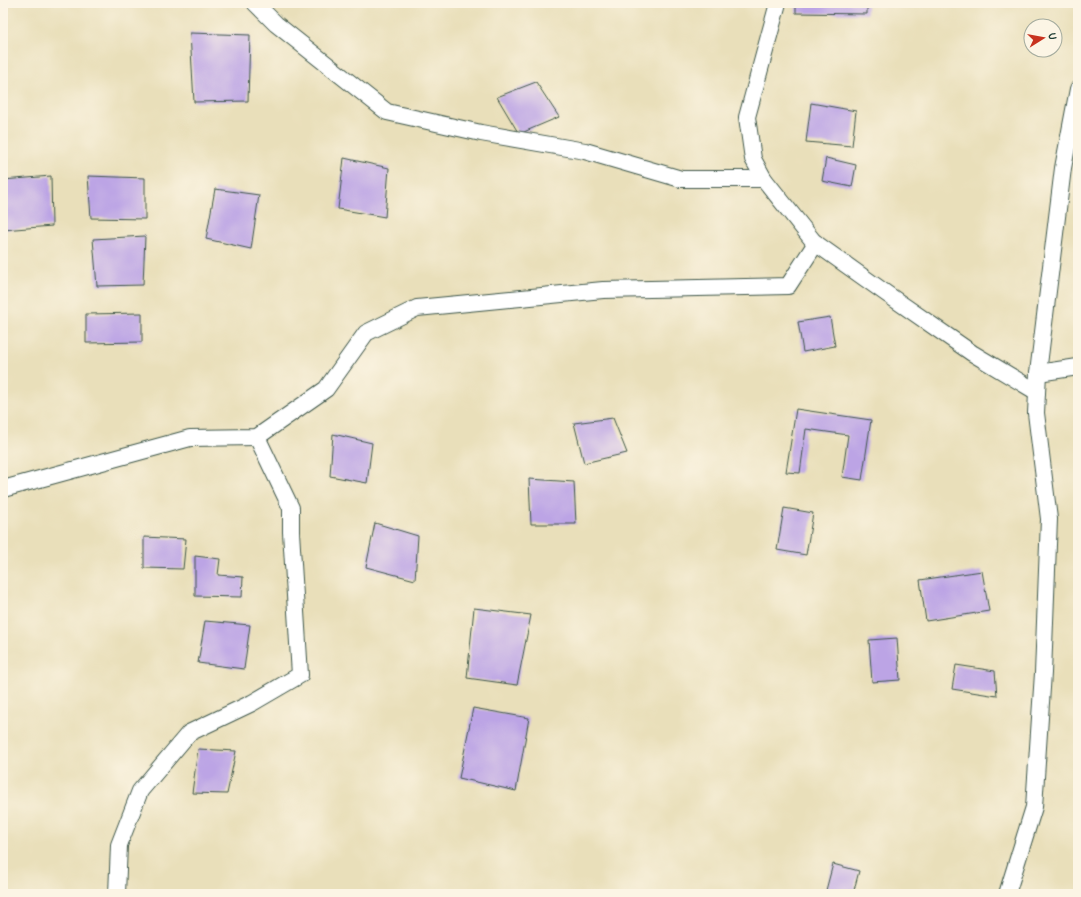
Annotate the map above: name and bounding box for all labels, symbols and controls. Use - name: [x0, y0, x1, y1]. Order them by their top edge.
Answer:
- north arrow: [1023, 18, 1063, 58]
- text: U: [1045, 32, 1060, 40]

